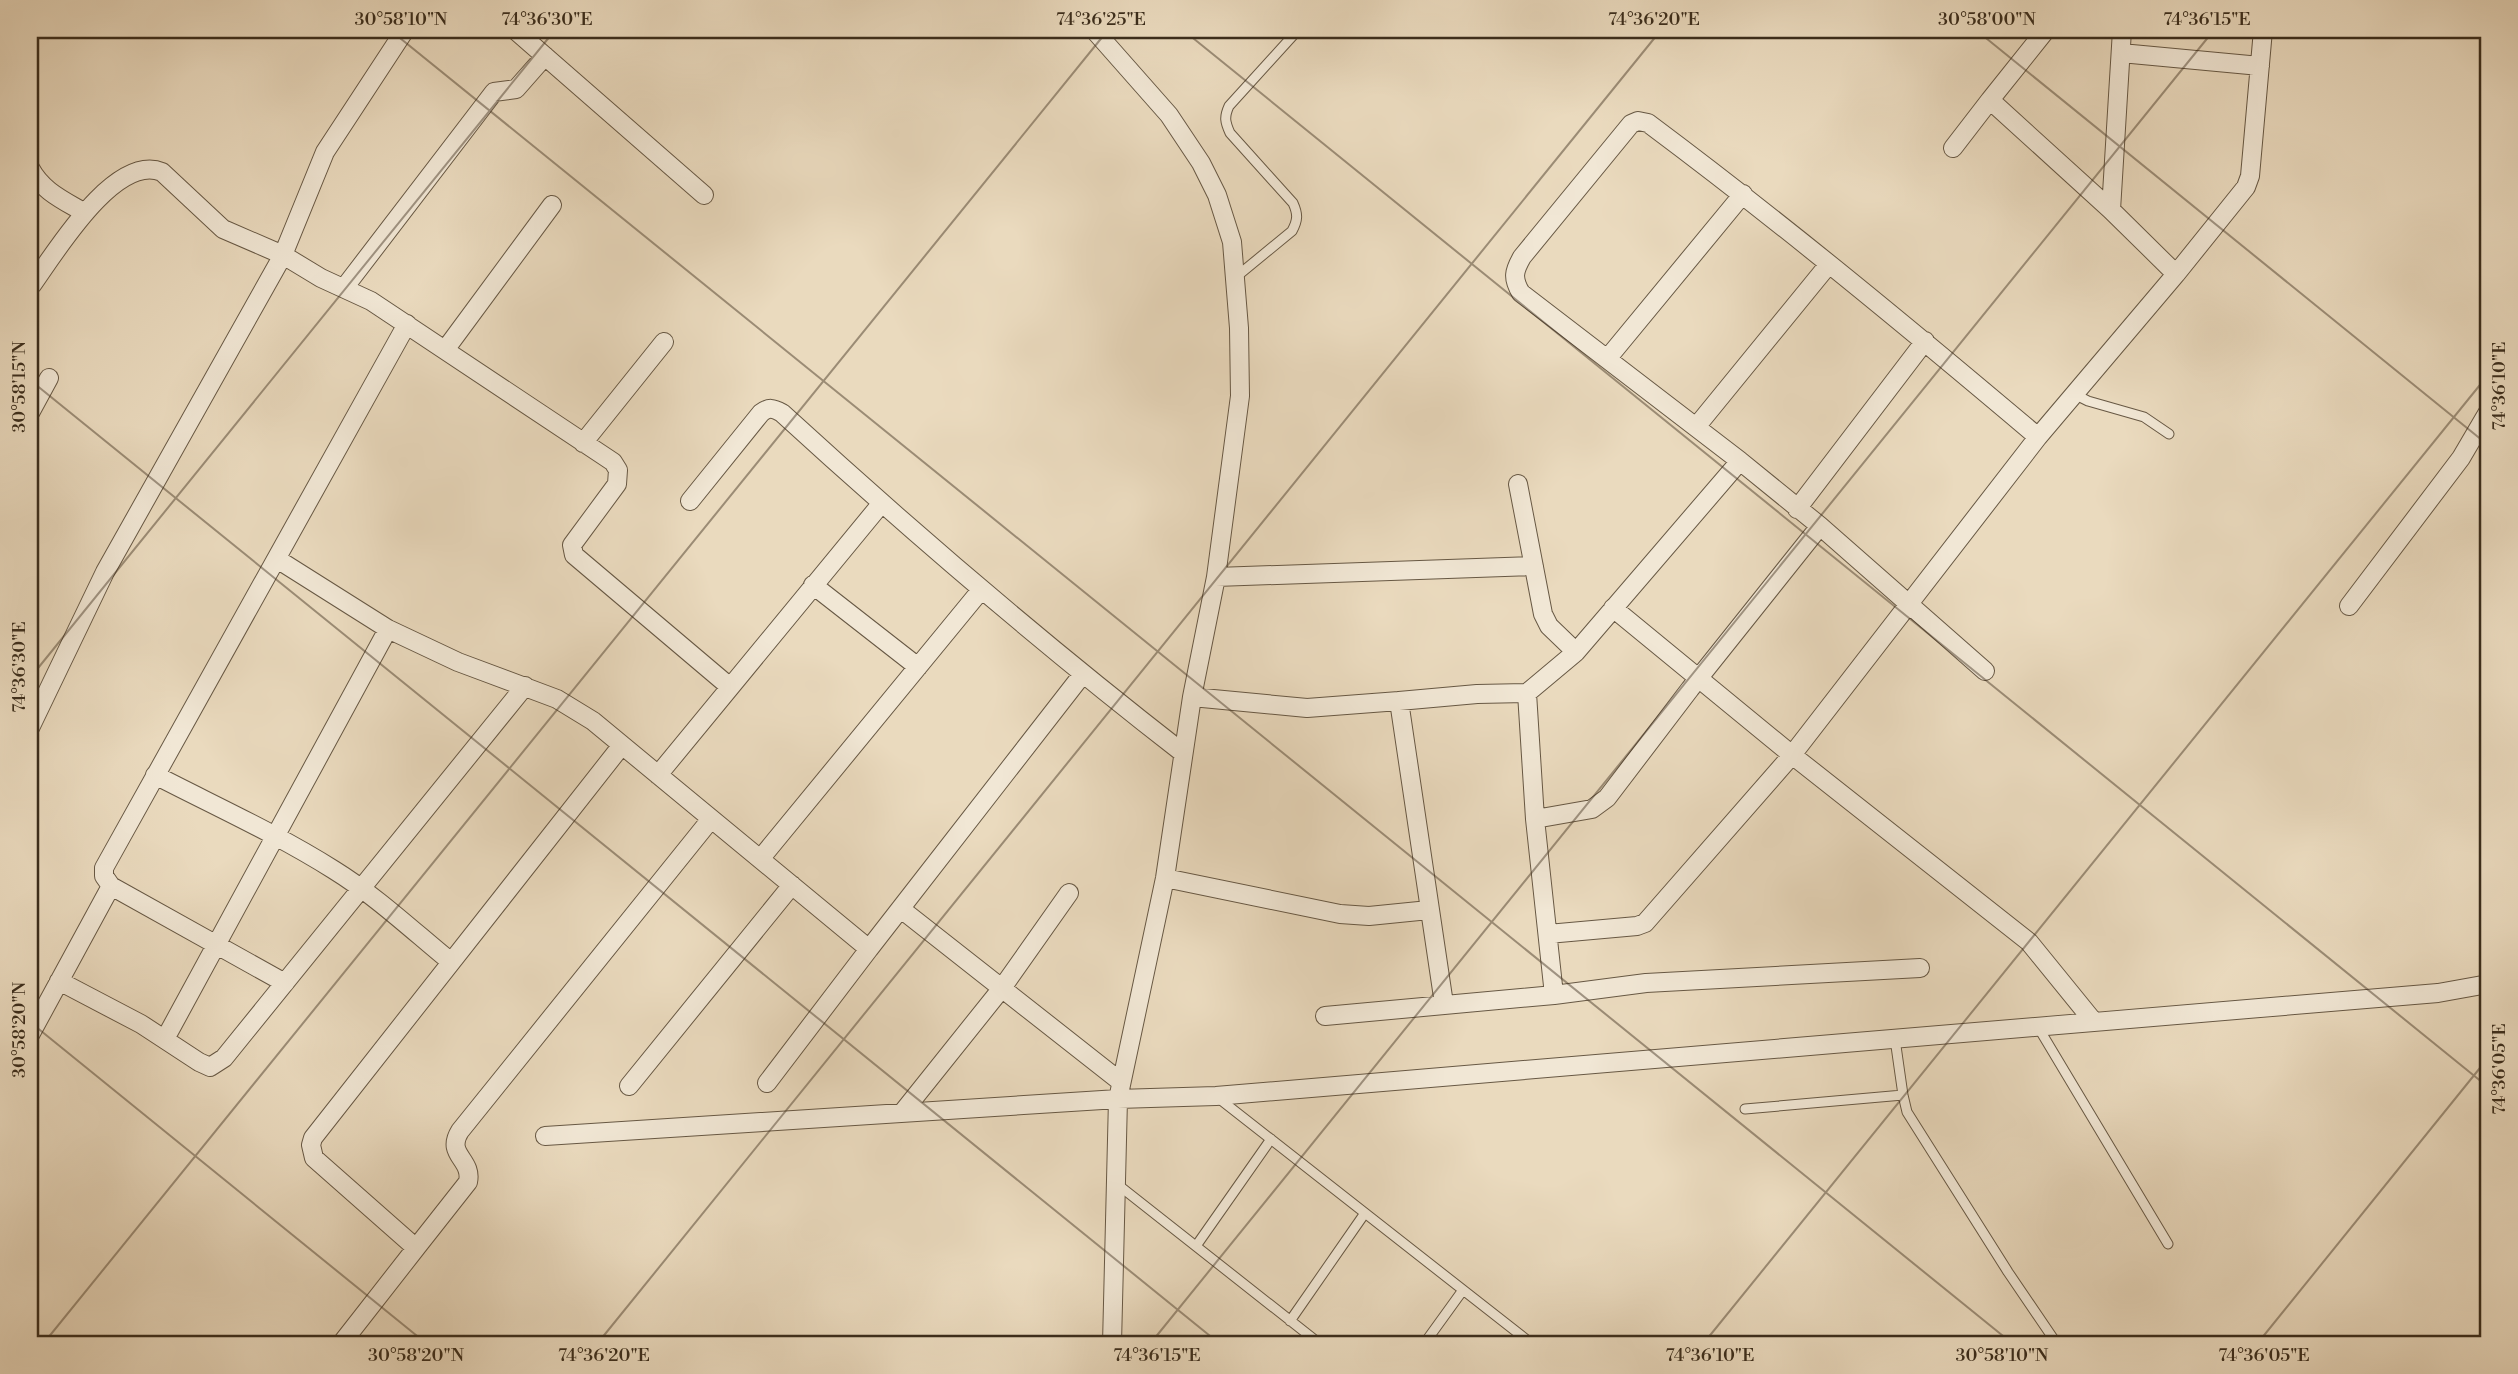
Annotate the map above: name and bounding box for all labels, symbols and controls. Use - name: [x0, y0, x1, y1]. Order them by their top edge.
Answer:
- text: 30°58'10"N: [354, 8, 448, 31]
- text: 74°36'30"E: [501, 8, 593, 31]
- text: 74°36'25"E: [1056, 8, 1146, 31]
- text: 74°36'20"E: [1608, 8, 1700, 31]
- text: 30°58'00"N: [1938, 8, 2036, 31]
- text: 74°36'15"E: [2163, 8, 2251, 31]
- text: 30°58'15"N: [8, 341, 31, 433]
- text: 74°36'10"E: [2488, 342, 2511, 430]
- text: 74°36'30"E: [8, 621, 31, 713]
- text: 30°58'20"N: [8, 981, 31, 1078]
- text: 74°36'05"E: [2488, 1023, 2511, 1115]
- text: 30°58'20"N: [368, 1344, 465, 1367]
- text: 74°36'20"E: [558, 1344, 650, 1367]
- text: 74°36'15"E: [1113, 1344, 1201, 1367]
- text: 74°36'10"E: [1666, 1344, 1754, 1367]
- text: 30°58'10"N: [1955, 1344, 2049, 1367]
- text: 74°36'05"E: [2218, 1344, 2310, 1367]

